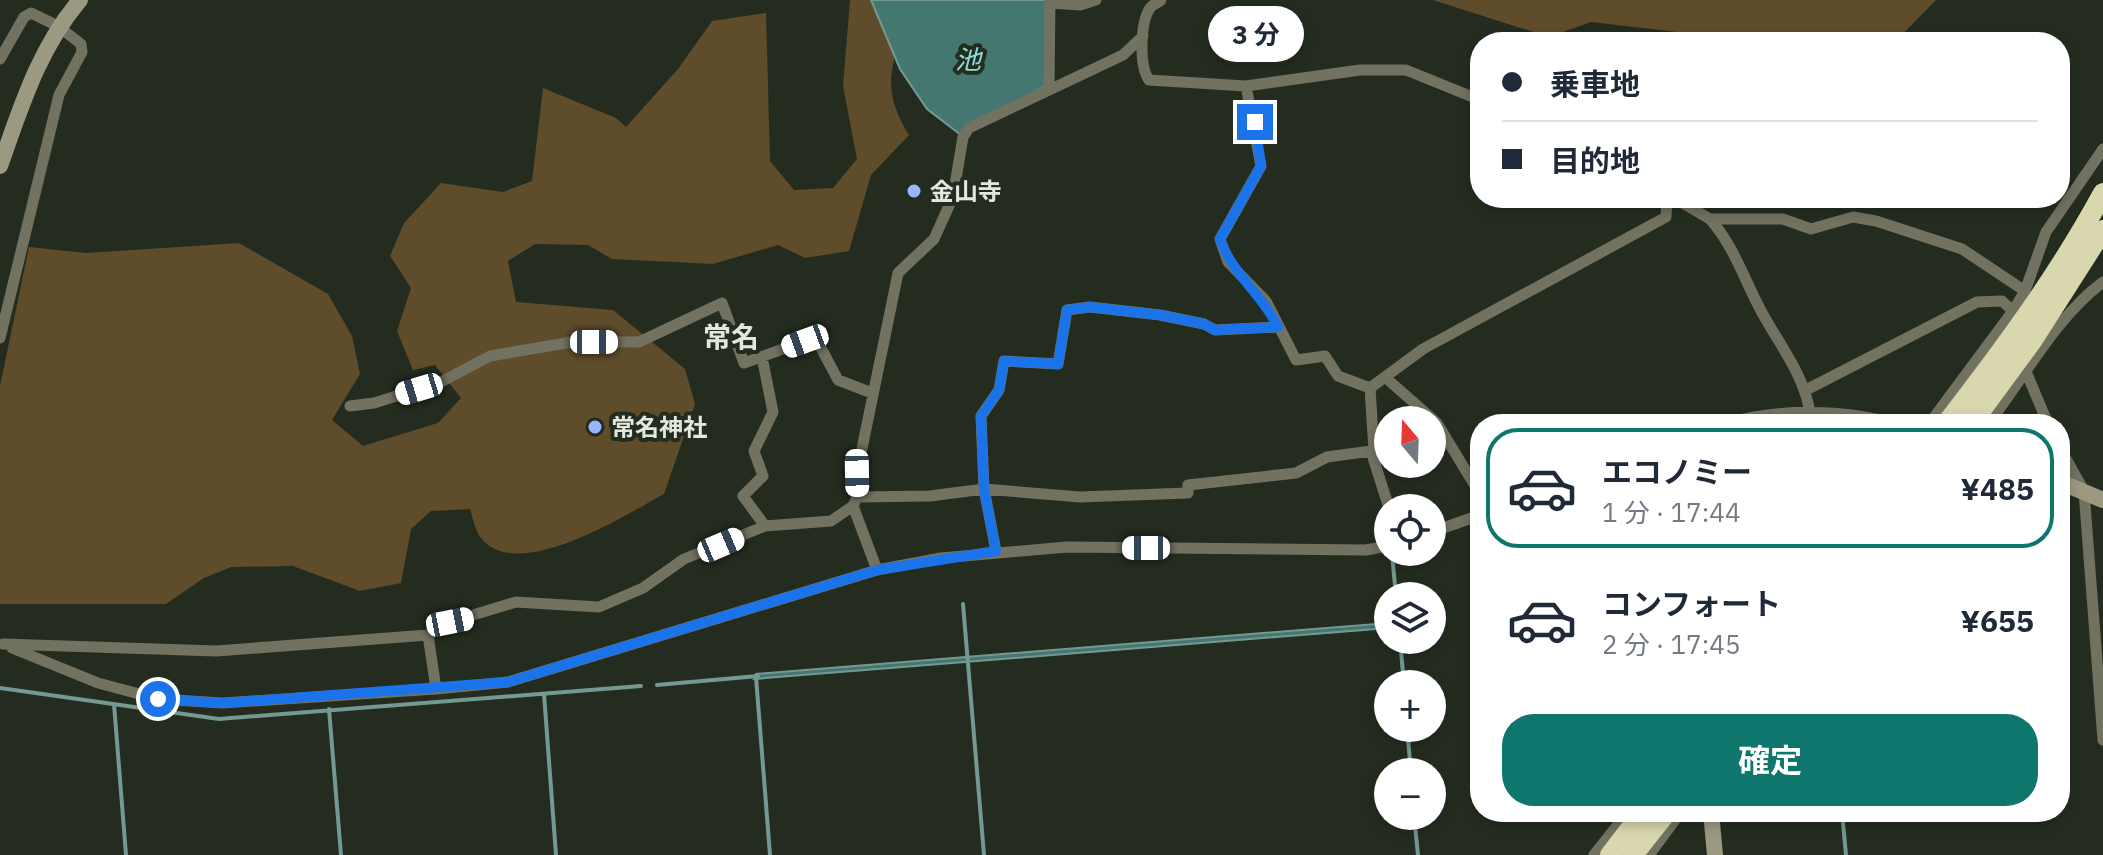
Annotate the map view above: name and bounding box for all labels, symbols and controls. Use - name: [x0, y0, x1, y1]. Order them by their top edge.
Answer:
- callout: 3 分: [1207, 6, 1303, 62]
- text: 3 分: [1232, 17, 1280, 51]
- water label: 池: [955, 42, 984, 76]
- text: 乗車地: [1550, 64, 1640, 103]
- route end: [1237, 104, 1273, 140]
- text: 目的地: [1550, 141, 1640, 180]
- place label: 金山寺: [930, 175, 1002, 207]
- marker: 金山寺: [905, 182, 923, 200]
- district label: 常名: [703, 318, 759, 355]
- car: [778, 322, 832, 360]
- car: [570, 330, 618, 354]
- car: [393, 371, 445, 407]
- north arrow: [1374, 406, 1446, 478]
- map controls: [1374, 406, 1446, 830]
- place label: 常名神社: [611, 411, 707, 443]
- marker: 常名神社: [586, 418, 604, 436]
- car: [845, 449, 869, 497]
- icon: car: [1506, 452, 1578, 524]
- text: エコノミー: [1602, 452, 1752, 491]
- text: ¥485: [1961, 469, 2034, 508]
- button: locate: [1374, 494, 1446, 566]
- text: 1 分 · 17:44: [1602, 495, 1740, 529]
- car: [694, 525, 748, 565]
- car: [1122, 536, 1170, 560]
- button: layers: [1374, 582, 1446, 654]
- icon: car: [1506, 584, 1578, 656]
- text: コンフォート: [1602, 584, 1781, 623]
- text: ¥655: [1961, 601, 2034, 640]
- car: [424, 606, 476, 638]
- text: 2 分 · 17:45: [1602, 627, 1740, 661]
- button: +: [1374, 670, 1446, 742]
- route start: [140, 681, 176, 717]
- button: 確定: [1502, 714, 2038, 806]
- button: −: [1374, 758, 1446, 830]

